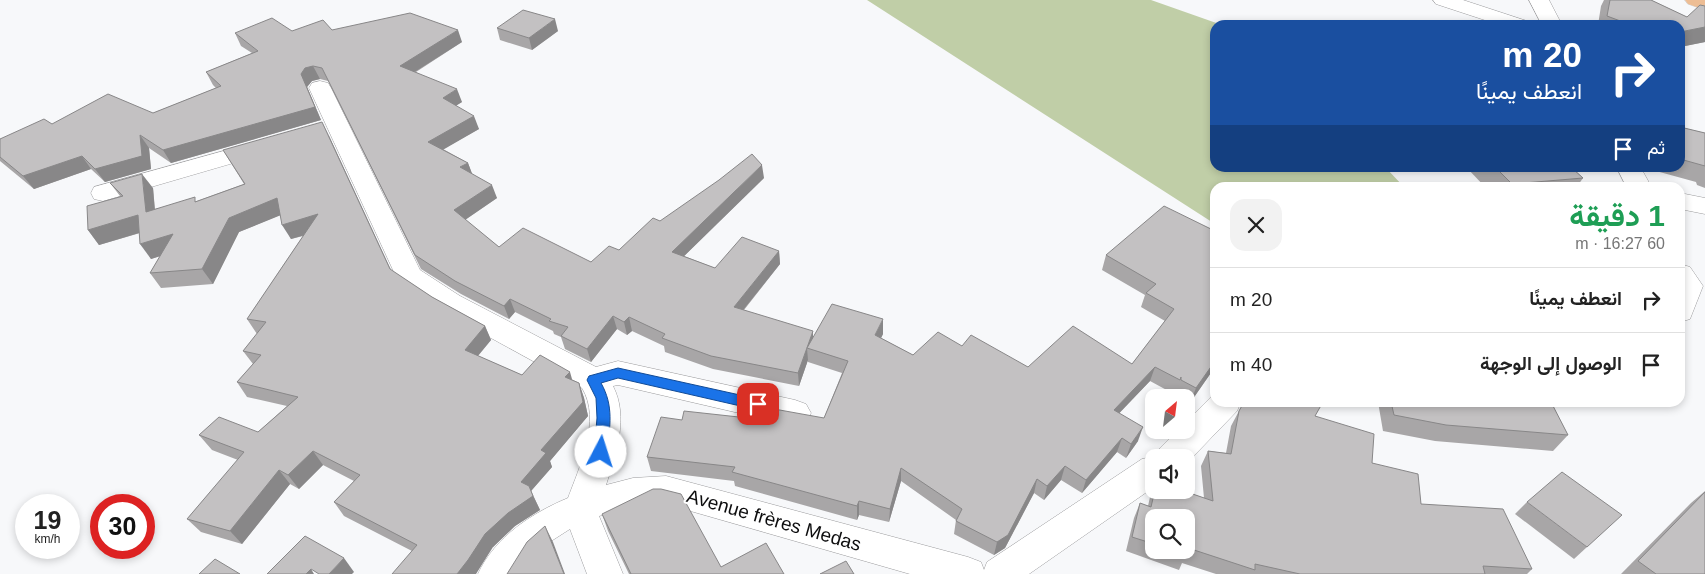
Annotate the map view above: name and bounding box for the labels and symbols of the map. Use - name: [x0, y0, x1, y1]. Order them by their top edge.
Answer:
- pin: [737, 383, 779, 425]
- north arrow: [1145, 389, 1195, 439]
- position arrow: [574, 425, 626, 477]
- street label: Avenue frères Medas: [684, 485, 864, 555]
- speed limit sign: 30: [90, 494, 155, 559]

